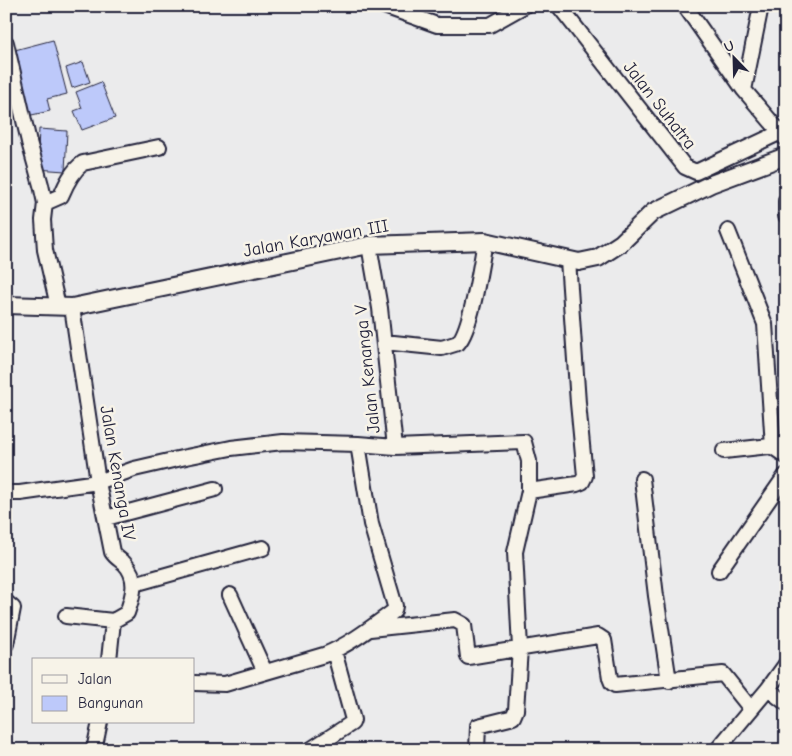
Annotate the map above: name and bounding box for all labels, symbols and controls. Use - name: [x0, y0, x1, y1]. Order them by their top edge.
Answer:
- north arrow: [710, 32, 760, 82]
- text: U: [721, 37, 737, 56]
- street label: Jalan Suhatra: [619, 57, 701, 154]
- street label: Jalan Karyawan III: [242, 215, 390, 262]
- street label: Jalan Kenanga V: [350, 303, 385, 434]
- street label: Jalan Kenanga IV: [95, 404, 140, 542]
- legend: [32, 658, 195, 724]
- text: Jalan: [78, 670, 112, 688]
- text: Bangunan: [78, 694, 143, 712]

